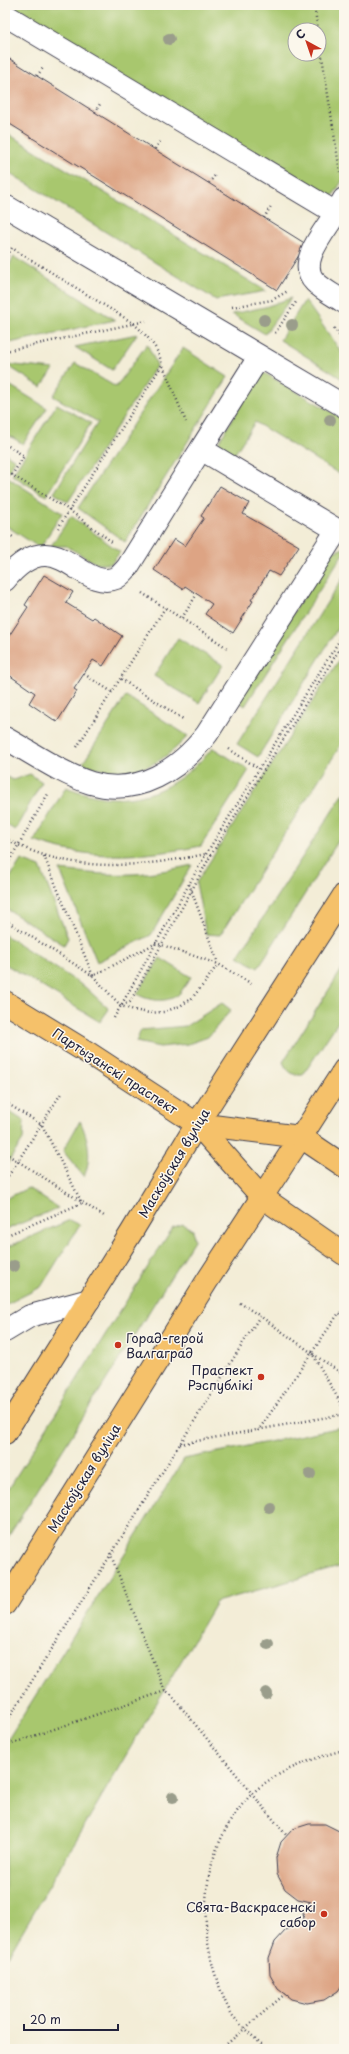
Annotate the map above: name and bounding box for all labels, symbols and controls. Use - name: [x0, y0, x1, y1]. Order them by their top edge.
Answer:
- north arrow: [287, 22, 327, 62]
- text: С: [292, 25, 309, 43]
- street label: Партызанскі праспект: [49, 1023, 182, 1119]
- street label: Маскоўская вуліца: [133, 1104, 214, 1221]
- place label: Горад-герой Валгаград: [126, 1328, 204, 1362]
- marker: Горад-герой Валгаград: [113, 1340, 123, 1350]
- place label: Праспект Рэспублікі: [188, 1360, 254, 1394]
- marker: Праспект Рэспублікі: [256, 1372, 266, 1382]
- street label: Маскоўская вуліца: [42, 1420, 125, 1536]
- place label: Свята-Васкрасенскі сабор: [186, 1897, 316, 1931]
- marker: Свята-Васкрасенскі сабор: [319, 1909, 329, 1919]
- scale bar: [24, 2006, 118, 2032]
- text: 20 m: [30, 2010, 61, 2028]

